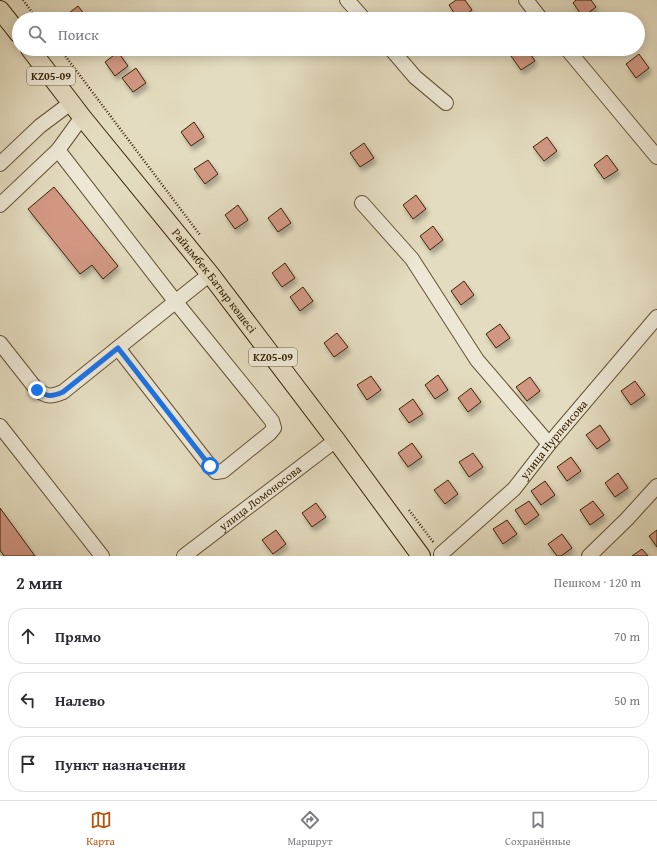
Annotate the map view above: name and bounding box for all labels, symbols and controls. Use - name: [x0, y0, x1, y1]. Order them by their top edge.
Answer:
- search box: [12, 12, 645, 56]
- icon: search: [26, 23, 48, 45]
- text: Поиск: [58, 24, 99, 45]
- road number: KZ05-09: [27, 67, 75, 85]
- street label: Райымбек Батыр көшесі: [168, 224, 261, 337]
- road number: KZ05-09: [249, 348, 297, 366]
- route end: [28, 381, 46, 399]
- street label: улица Нурпеисова: [515, 396, 591, 484]
- route start: [201, 457, 219, 475]
- street label: улица Ломоносова: [214, 460, 305, 535]
- text: 2 мин: [16, 570, 62, 595]
- text: Пешком · 120 m: [554, 573, 641, 592]
- icon: ahead: [17, 625, 39, 647]
- text: Прямо: [55, 626, 101, 647]
- text: 70 m: [614, 627, 640, 646]
- icon: left: [17, 689, 39, 711]
- text: Налево: [55, 690, 105, 711]
- text: 50 m: [614, 691, 640, 710]
- icon: arrive: [17, 753, 39, 775]
- text: Пункт назначения: [55, 754, 186, 775]
- tab: Карта: [86, 809, 115, 849]
- tab: Маршрут: [287, 809, 332, 849]
- tab: Сохранённые: [505, 809, 571, 849]

